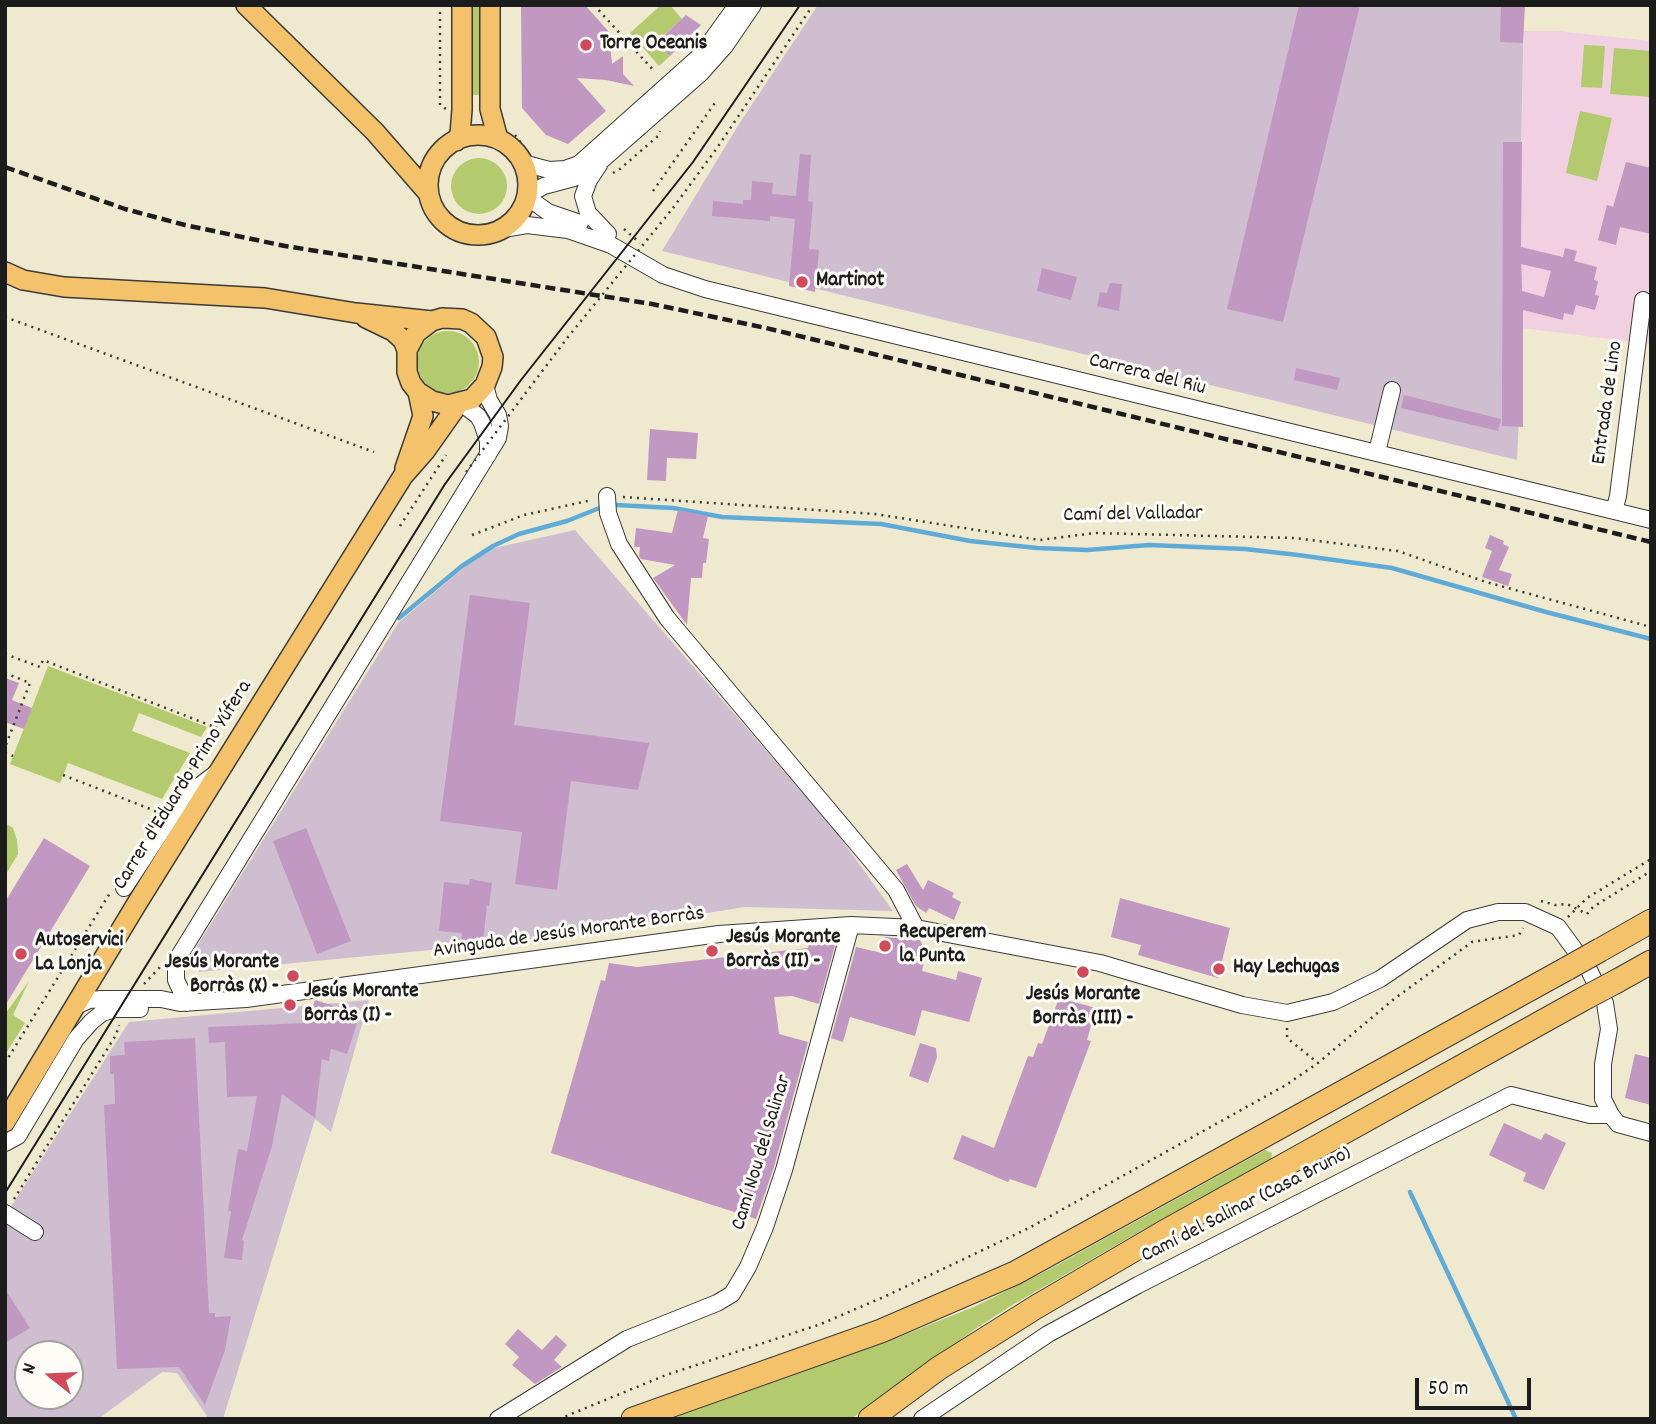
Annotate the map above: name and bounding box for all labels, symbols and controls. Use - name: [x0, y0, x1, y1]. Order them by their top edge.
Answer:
- place label: Torre Oceanis: [600, 32, 707, 58]
- marker: Torre Oceanis: [578, 37, 594, 53]
- place label: Martinot: [816, 269, 884, 295]
- marker: Martinot: [794, 274, 810, 290]
- street label: Entrada de Lino: [1588, 340, 1630, 466]
- street label: Carrera del Riu: [1086, 349, 1208, 403]
- street label: Camí del Valladar: [1063, 502, 1203, 530]
- street label: Carrer d'Eduardo Primo Yúfera: [109, 677, 259, 895]
- street label: Avinguda de Jesús Morante Borràs: [432, 902, 706, 966]
- place label: Recuperem la Punta: [899, 921, 986, 971]
- place label: Jesús Morante Borràs (II) -: [726, 926, 840, 976]
- place label: Autoservici La Lonja: [35, 929, 123, 979]
- marker: Recuperem la Punta: [877, 938, 893, 954]
- marker: Jesús Morante Borràs (II) -: [704, 943, 720, 959]
- marker: Autoservici La Lonja: [13, 946, 29, 962]
- place label: Jesús Morante Borràs (X) -: [165, 951, 279, 1001]
- place label: Hay Lechugas: [1233, 956, 1340, 982]
- marker: Hay Lechugas: [1211, 961, 1227, 977]
- marker: Jesús Morante Borràs (III) -: [1075, 964, 1091, 980]
- marker: Jesús Morante Borràs (X) -: [285, 968, 301, 984]
- place label: Jesús Morante Borràs (I) -: [304, 980, 418, 1030]
- place label: Jesús Morante Borràs (III) -: [1026, 983, 1140, 1033]
- marker: Jesús Morante Borràs (I) -: [282, 997, 298, 1013]
- street label: Camí Nou del Salinar: [727, 1072, 799, 1234]
- street label: Camí del Salinar (Casa Bruno): [1138, 1142, 1356, 1270]
- north arrow: [14, 1340, 84, 1410]
- text: N: [16, 1360, 45, 1378]
- scale bar: [1418, 1364, 1534, 1408]
- text: 50 m: [1428, 1375, 1468, 1405]

